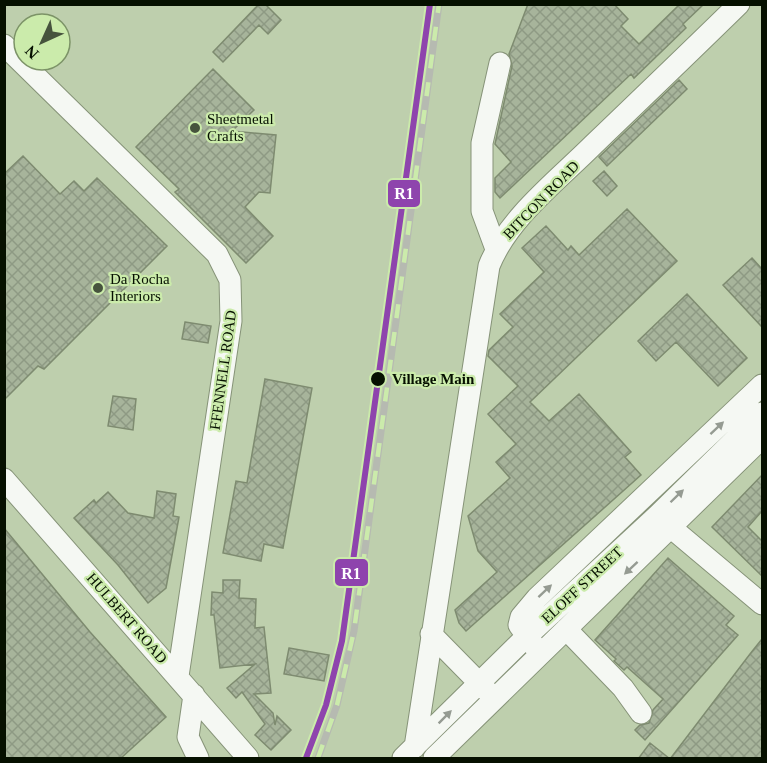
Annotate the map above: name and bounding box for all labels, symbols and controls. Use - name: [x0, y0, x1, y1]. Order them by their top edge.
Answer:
- north arrow: [12, 12, 72, 72]
- text: N: [21, 42, 42, 62]
- place label: Sheetmetal Crafts: [207, 111, 274, 144]
- marker: Sheetmetal Crafts: [188, 121, 202, 135]
- street label: BITCON ROAD: [500, 158, 582, 242]
- line badge: R1: [387, 179, 421, 208]
- text: R1: [394, 185, 414, 202]
- place label: Da Rocha Interiors: [110, 271, 170, 304]
- marker: Da Rocha Interiors: [91, 281, 105, 295]
- street label: FFENNELL ROAD: [207, 309, 239, 431]
- marker: Village Main: [369, 370, 387, 388]
- place label: Village Main: [392, 371, 475, 387]
- one-way arrow: [709, 422, 724, 435]
- one-way arrow: [670, 490, 684, 504]
- street label: ELOFF STREET: [538, 543, 626, 627]
- line badge: R1: [334, 558, 369, 587]
- one-way arrow: [624, 560, 638, 574]
- text: R1: [341, 565, 361, 582]
- street label: HULBERT ROAD: [83, 570, 171, 666]
- one-way arrow: [537, 585, 552, 598]
- one-way arrow: [437, 711, 451, 725]

